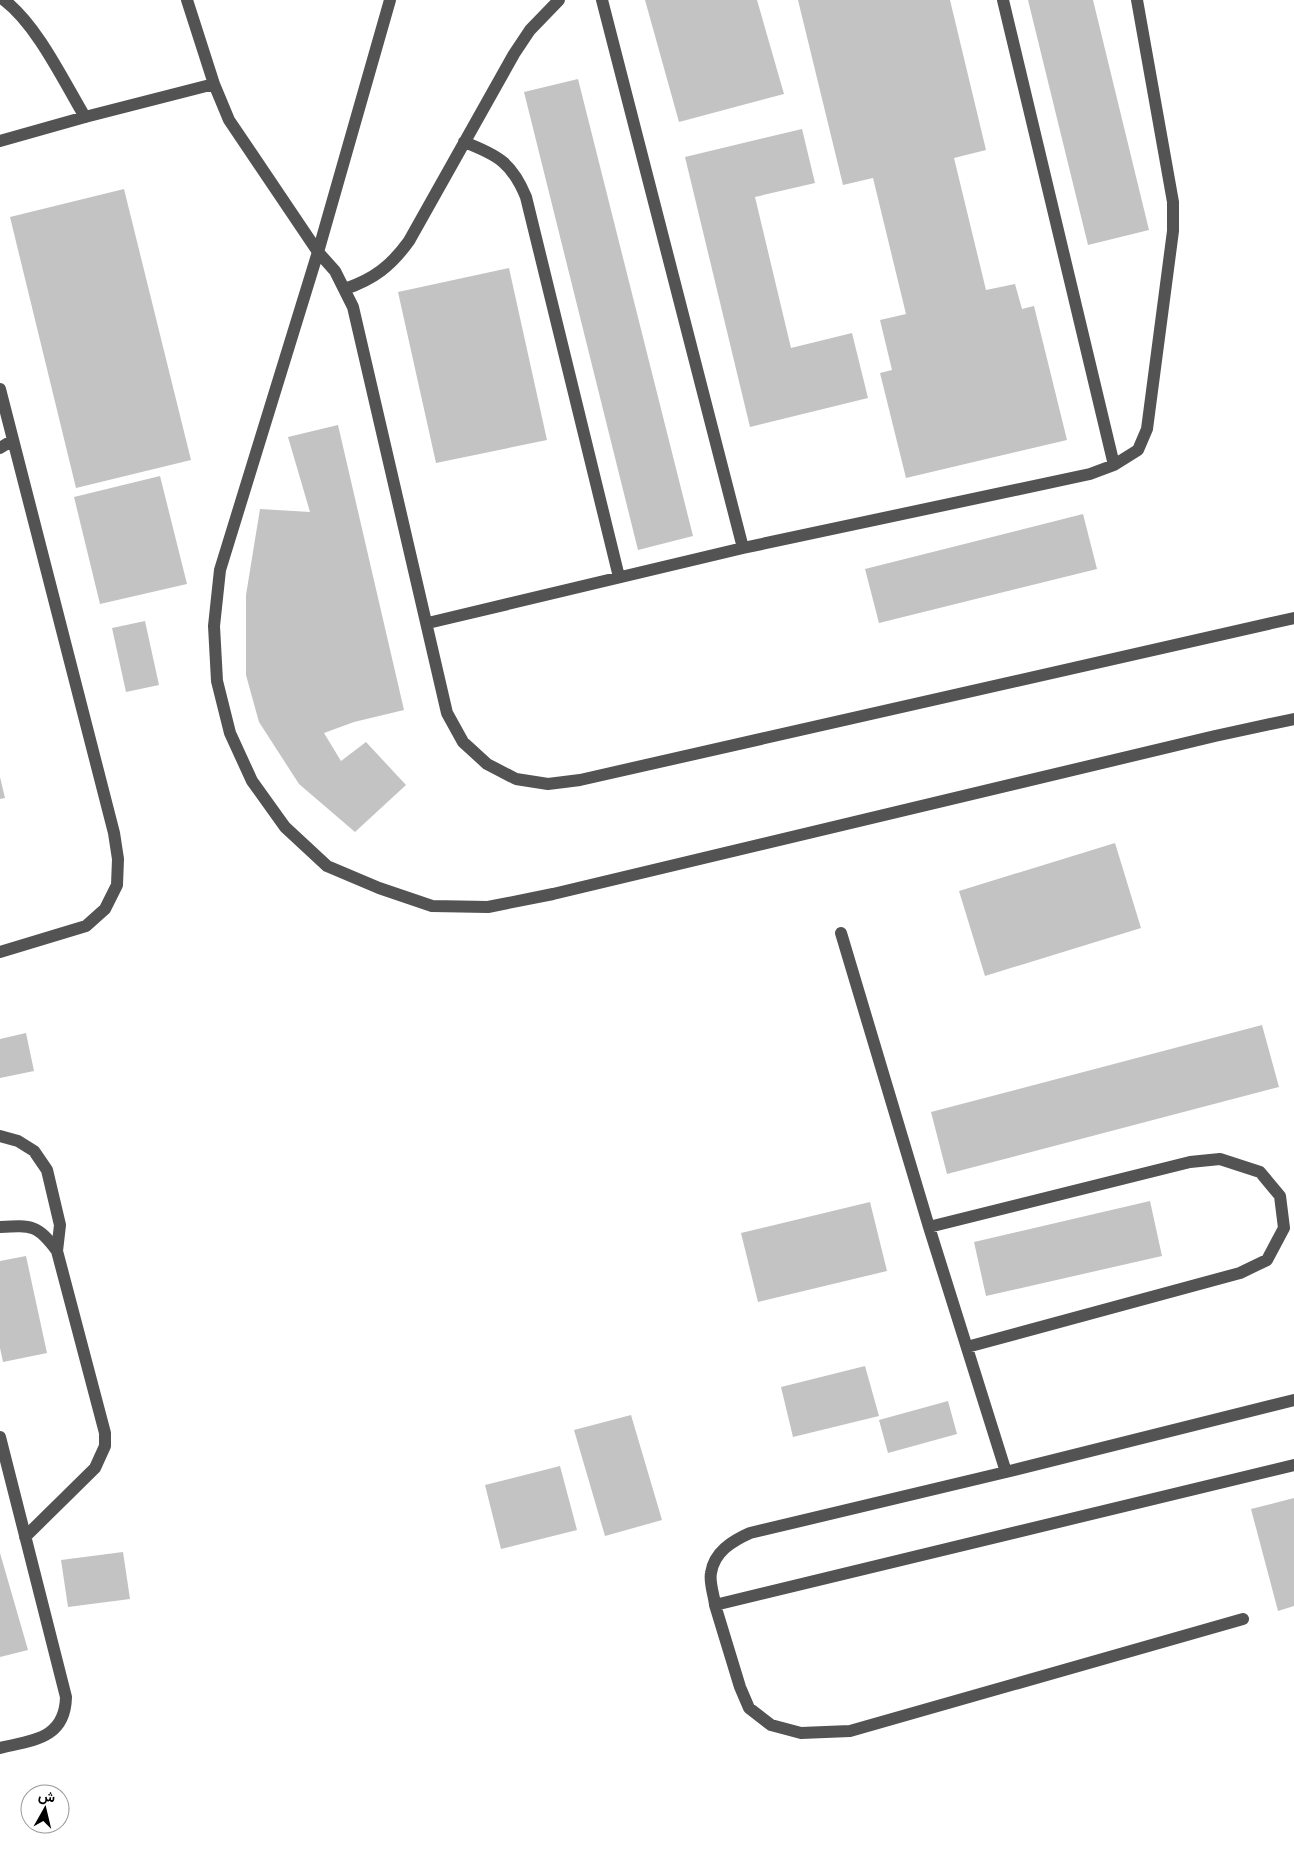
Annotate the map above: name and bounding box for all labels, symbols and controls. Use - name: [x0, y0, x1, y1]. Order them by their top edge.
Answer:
- north arrow: [20, 1784, 70, 1834]
- text: ش: [37, 1787, 56, 1806]

